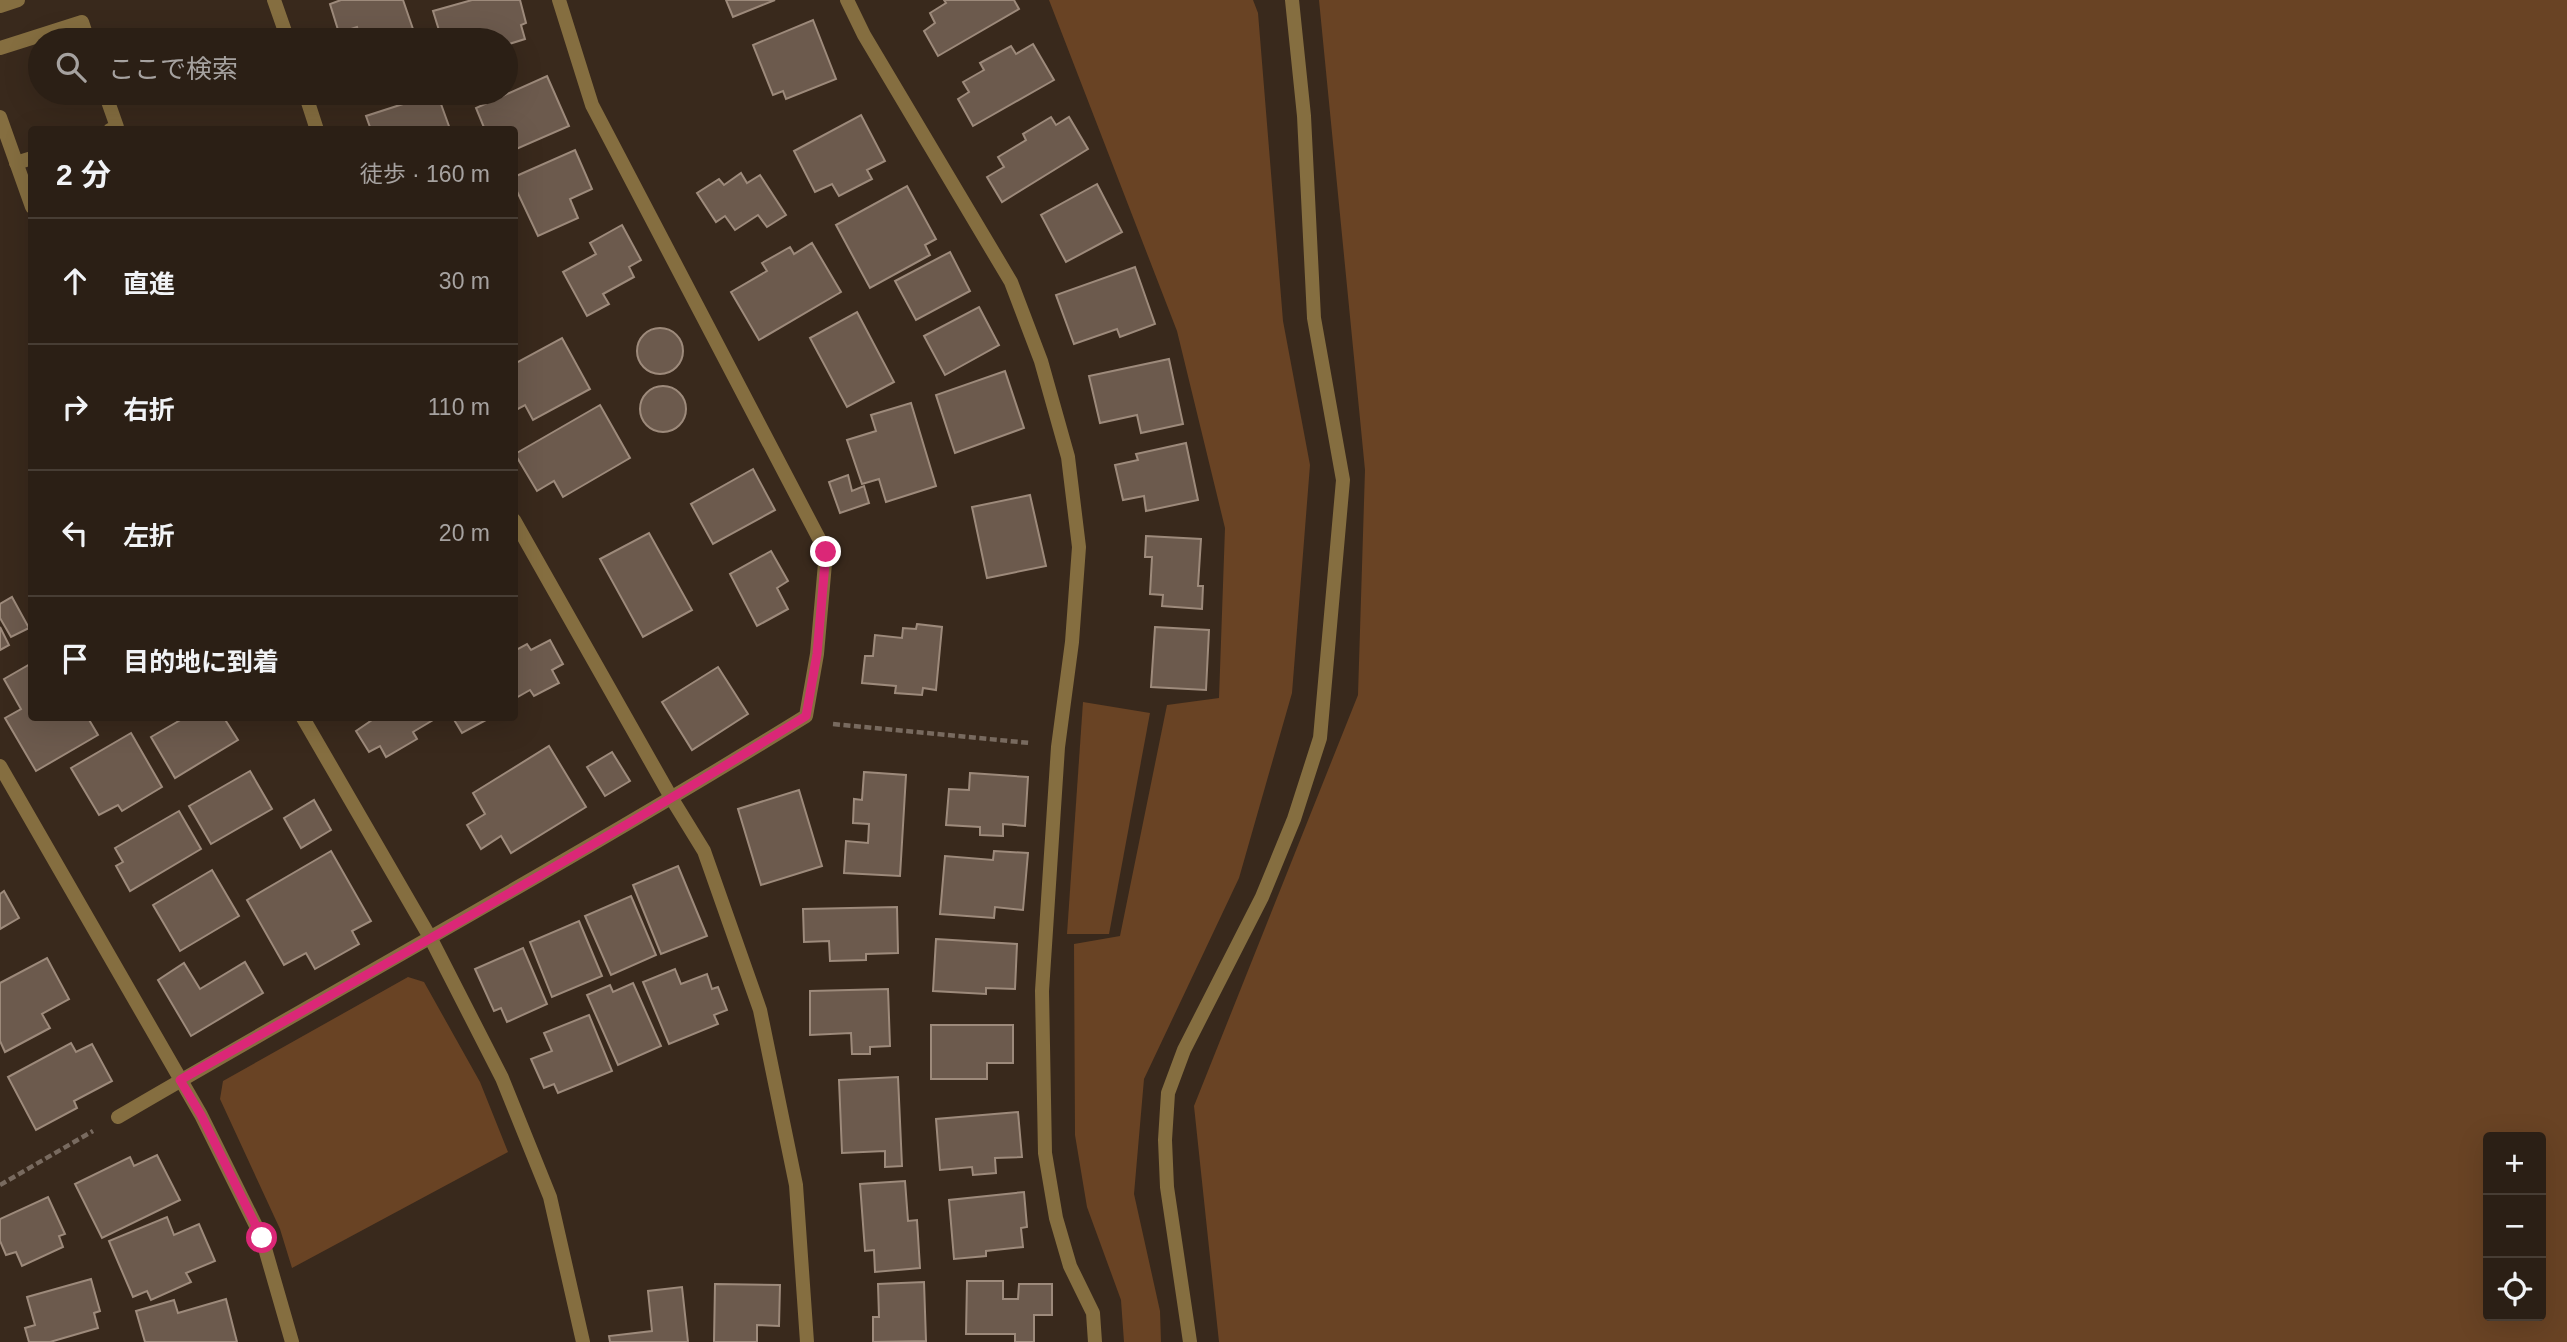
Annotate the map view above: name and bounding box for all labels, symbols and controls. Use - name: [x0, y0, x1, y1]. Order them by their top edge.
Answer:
- search box: [28, 28, 518, 105]
- icon: search: [52, 48, 90, 86]
- text: ここで検索: [108, 54, 238, 84]
- text: 2 分: [56, 158, 111, 191]
- text: 徒歩 · 160 m: [360, 161, 490, 187]
- icon: ahead: [56, 262, 94, 300]
- text: 30 m: [439, 268, 490, 294]
- text: 直進: [123, 269, 175, 299]
- icon: right: [56, 388, 94, 426]
- text: 110 m: [428, 394, 490, 420]
- text: 右折: [123, 395, 175, 425]
- icon: left: [56, 514, 94, 552]
- text: 20 m: [439, 520, 490, 546]
- text: 左折: [123, 521, 175, 551]
- route end: [810, 536, 841, 567]
- icon: arrive: [56, 640, 94, 678]
- text: 目的地に到着: [123, 647, 279, 677]
- map controls: [2483, 1132, 2546, 1321]
- button: +: [2483, 1132, 2546, 1195]
- button: −: [2483, 1195, 2546, 1258]
- route start: [246, 1222, 277, 1253]
- button: locate: [2483, 1258, 2546, 1321]

